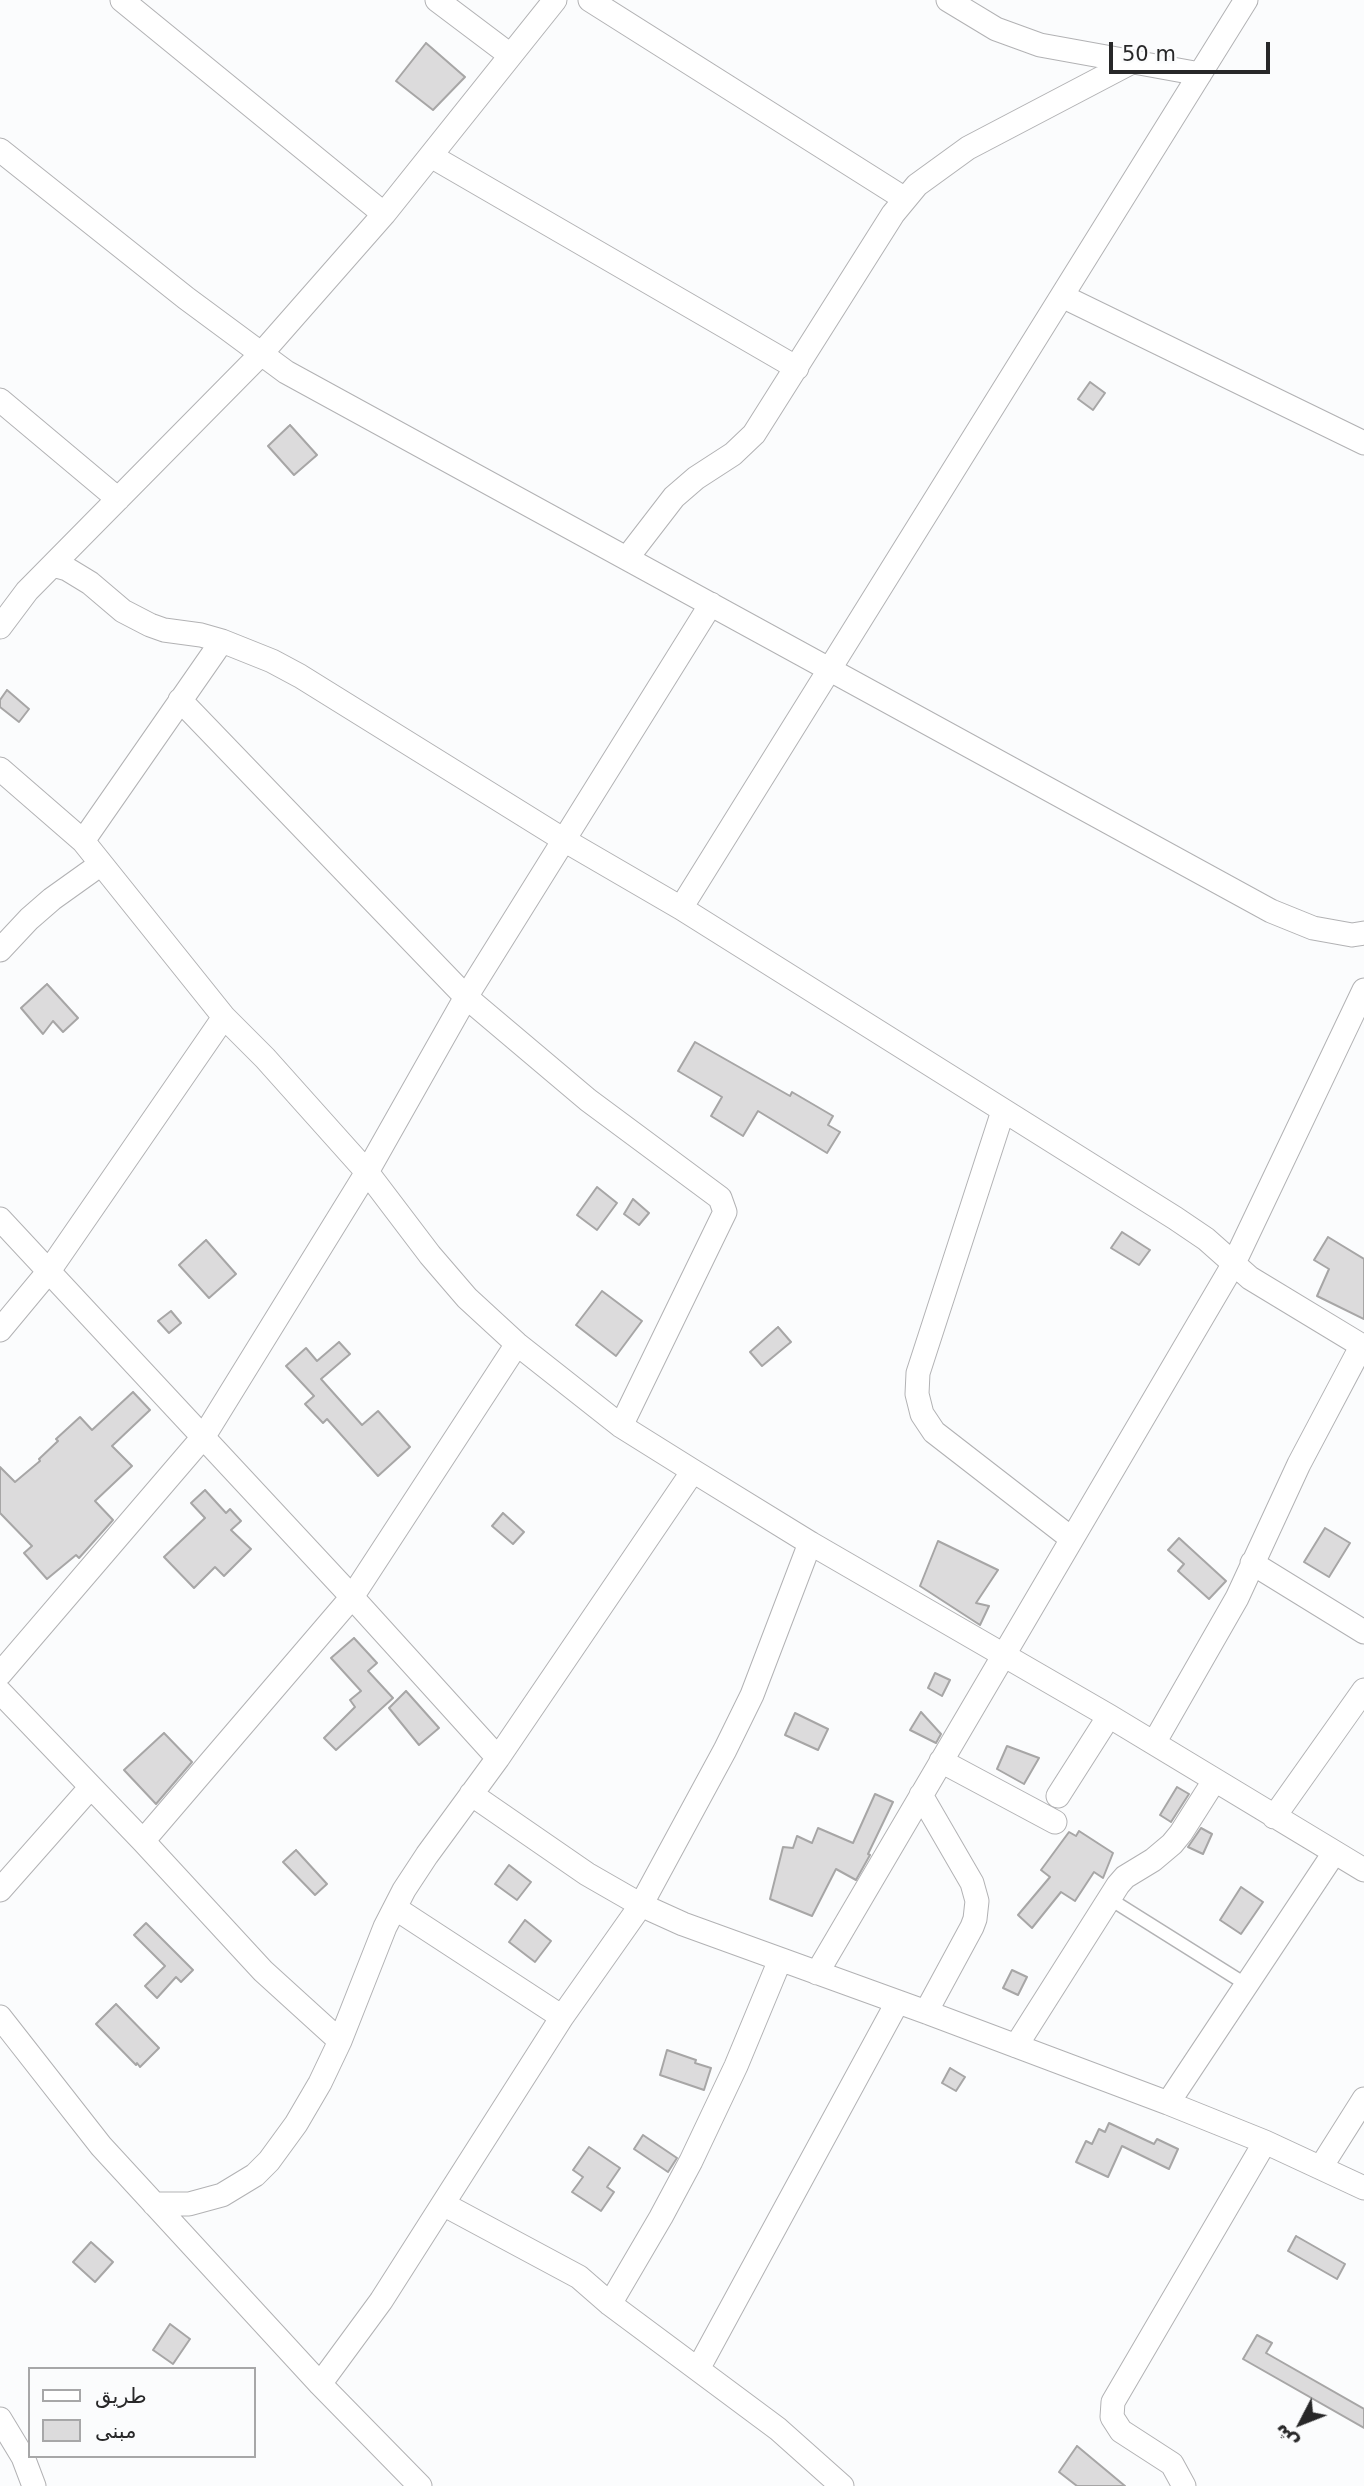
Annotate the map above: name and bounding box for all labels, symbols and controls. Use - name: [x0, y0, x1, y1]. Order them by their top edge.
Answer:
- scale bar: [1112, 28, 1273, 72]
- text: 50 m: [1122, 42, 1176, 66]
- legend: [28, 2367, 256, 2458]
- text: طريق: [95, 2384, 147, 2408]
- north arrow: [1266, 2388, 1336, 2458]
- text: مبنى: [95, 2419, 136, 2443]
- text: ش: [1268, 2420, 1302, 2454]

